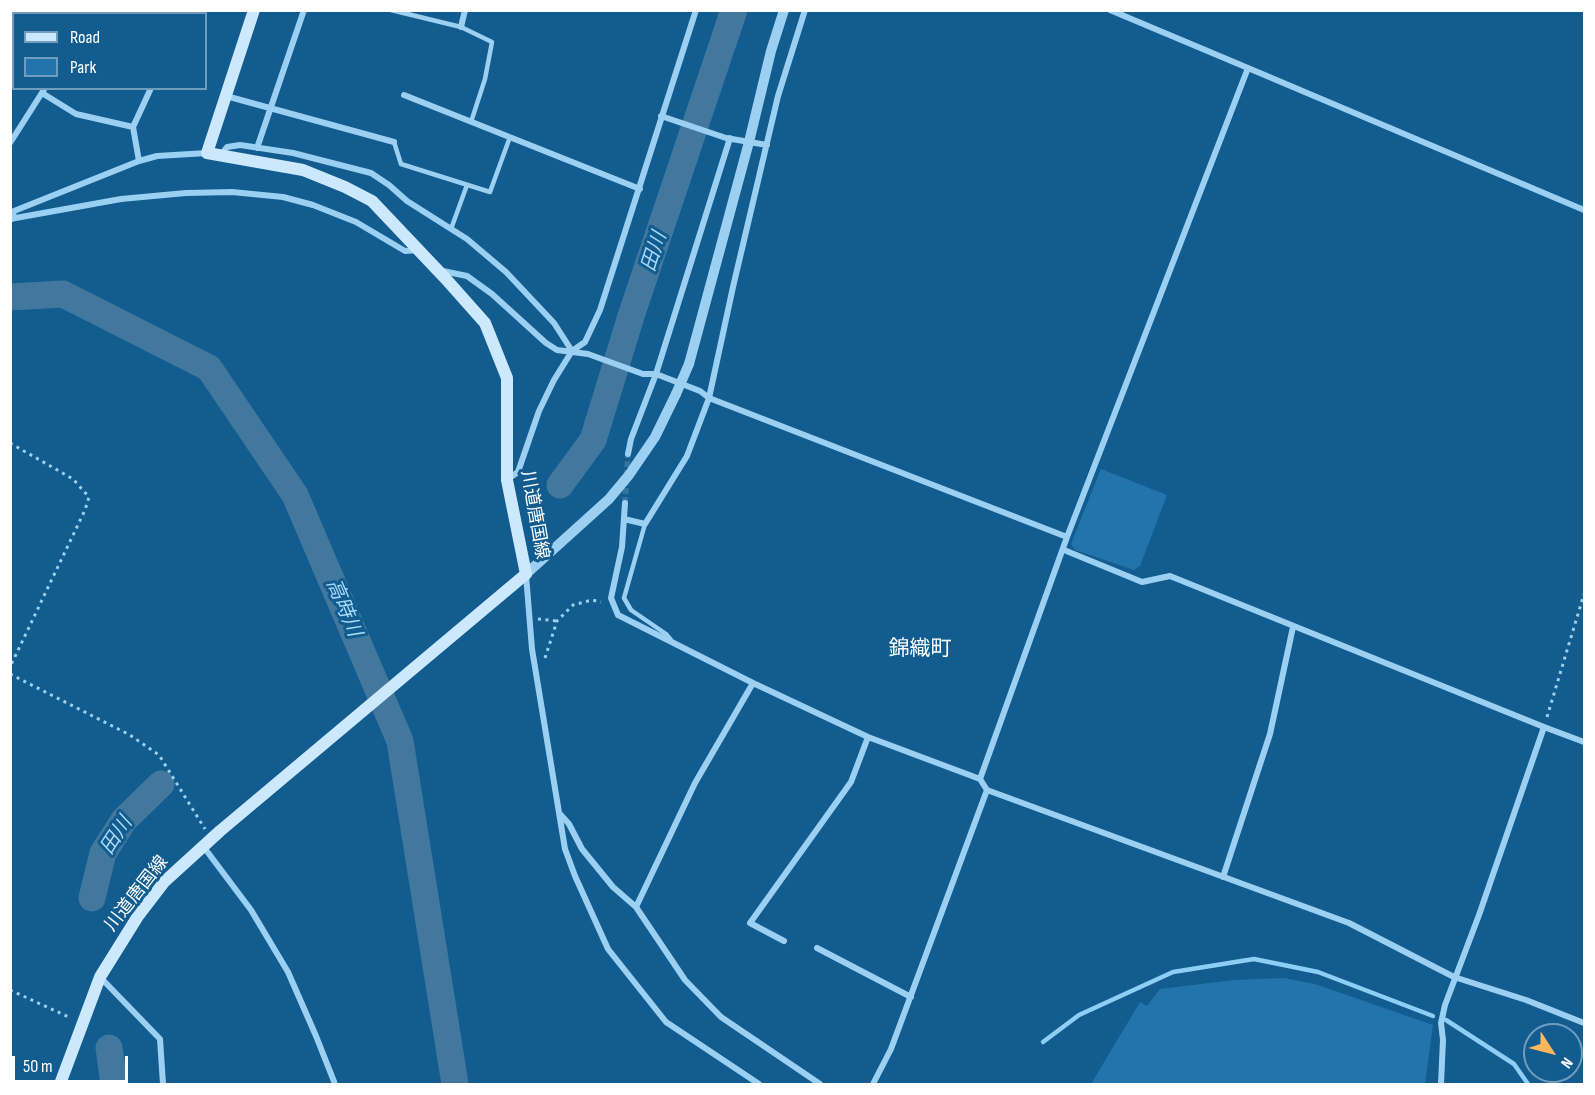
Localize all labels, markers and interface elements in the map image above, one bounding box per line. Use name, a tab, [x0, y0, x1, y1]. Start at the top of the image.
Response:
legend	[12, 12, 207, 90]
text: Road	[70, 27, 100, 48]
text: Park	[70, 57, 96, 78]
water label: 田川	[637, 229, 673, 275]
street label: 川道唐国線	[516, 469, 552, 561]
water label: 高時川	[320, 576, 366, 640]
district label: 錦織町	[889, 637, 951, 663]
water label: 田川	[96, 813, 138, 859]
street label: 川道唐国線	[101, 852, 173, 936]
north arrow	[1523, 1023, 1583, 1083]
scale bar	[15, 1044, 130, 1082]
text: N	[1556, 1054, 1577, 1072]
text: 50 m	[23, 1056, 53, 1077]

